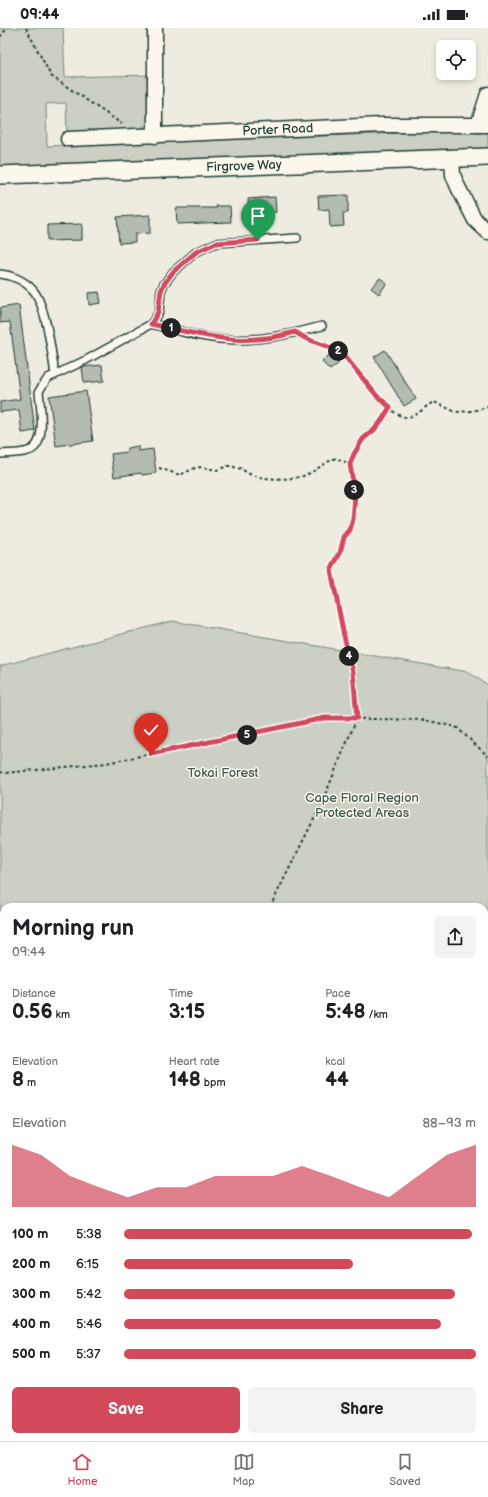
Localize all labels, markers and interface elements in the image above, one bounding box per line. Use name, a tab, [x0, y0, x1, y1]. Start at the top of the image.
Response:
text: 09:44	[20, 5, 59, 24]
map controls	[436, 40, 476, 80]
button: locate	[436, 40, 476, 80]
street label: Porter Road	[242, 120, 314, 139]
street label: Firgrove Way	[206, 157, 282, 175]
pin	[241, 199, 275, 240]
icon: arrive	[247, 205, 269, 227]
pin: 1	[161, 318, 181, 338]
text: 1	[169, 321, 173, 334]
pin: 2	[328, 341, 348, 361]
text: 2	[335, 344, 341, 357]
pin: 3	[344, 480, 364, 500]
text: 3	[351, 483, 357, 496]
pin: 4	[339, 646, 359, 666]
text: 4	[346, 649, 352, 662]
pin	[134, 713, 168, 754]
icon: check	[140, 719, 162, 741]
pin: 5	[237, 725, 257, 745]
text: 5	[244, 728, 250, 741]
park label: Tokai Forest	[187, 765, 259, 781]
park label: Cape Floral Region Protected Areas	[305, 790, 419, 821]
text: Morning run	[12, 915, 134, 942]
button: share	[434, 916, 476, 958]
text: 09:44	[12, 944, 46, 960]
text: Distance	[12, 987, 56, 1000]
text: Time	[169, 987, 193, 1000]
text: Pace	[325, 987, 350, 1000]
text: 0.56	[12, 1000, 53, 1024]
text: 3:15	[169, 1000, 205, 1024]
text: 5:48	[325, 1000, 365, 1024]
text: km	[53, 1008, 70, 1021]
text: /km	[365, 1008, 388, 1021]
text: Elevation	[12, 1055, 58, 1068]
text: Heart rate	[169, 1055, 219, 1068]
text: kcal	[325, 1055, 345, 1068]
text: 8	[12, 1068, 24, 1092]
text: 148	[169, 1068, 201, 1092]
text: 44	[325, 1068, 349, 1092]
text: m	[24, 1076, 36, 1089]
text: bpm	[201, 1076, 226, 1089]
text: Elevation	[12, 1115, 66, 1131]
text: 88–93 m	[423, 1115, 476, 1131]
text: 100 m	[12, 1226, 48, 1242]
text: 5:38	[76, 1226, 102, 1242]
text: 200 m	[12, 1256, 50, 1272]
text: 6:15	[76, 1256, 99, 1272]
text: 300 m	[12, 1286, 50, 1302]
text: 5:42	[76, 1286, 102, 1302]
text: 400 m	[12, 1316, 50, 1332]
text: 5:46	[76, 1316, 102, 1332]
text: 500 m	[12, 1346, 50, 1362]
text: 5:37	[76, 1346, 100, 1362]
button: Save	[12, 1387, 240, 1433]
button: Share	[248, 1387, 476, 1433]
tab: Home	[68, 1451, 97, 1488]
tab: Map	[232, 1451, 255, 1488]
tab: Saved	[390, 1451, 420, 1488]

